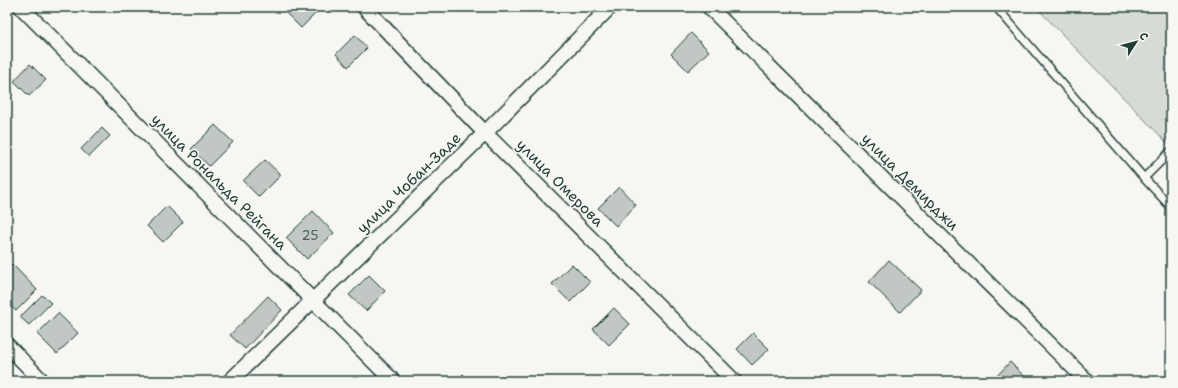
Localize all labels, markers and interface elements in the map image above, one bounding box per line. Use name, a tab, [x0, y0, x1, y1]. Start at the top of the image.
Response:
north arrow	[1116, 22, 1156, 62]
text: С	[1136, 29, 1152, 44]
street label: улица Рональда Рейгана	[147, 110, 292, 255]
street label: улица Чобан-Заде	[353, 128, 465, 238]
street label: улица Демирджи	[857, 129, 963, 235]
street label: улица Омерова	[512, 135, 609, 232]
house number: 25	[302, 227, 318, 244]

